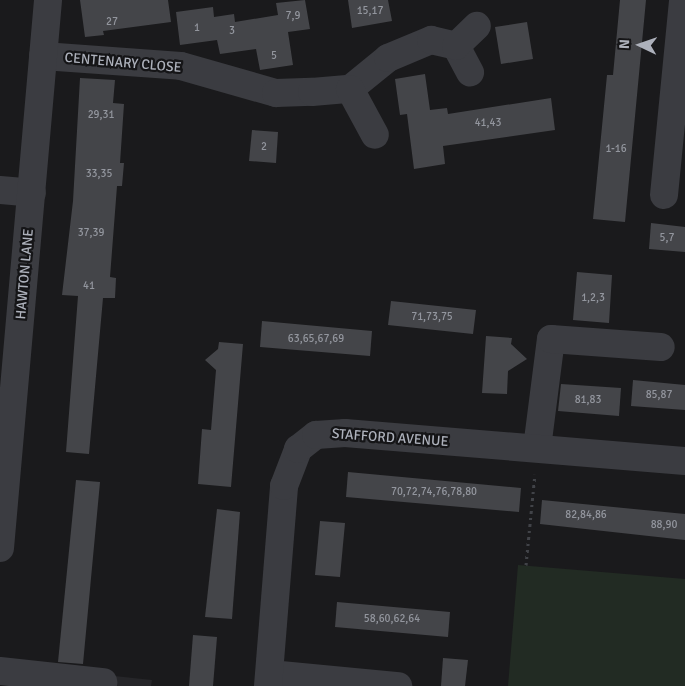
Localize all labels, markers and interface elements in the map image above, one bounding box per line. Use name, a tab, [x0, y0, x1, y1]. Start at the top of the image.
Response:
house number: 15,17	[357, 4, 383, 18]
house number: 7,9	[286, 9, 300, 23]
house number: 27	[106, 15, 118, 29]
north arrow	[615, 20, 665, 70]
house number: 1	[194, 21, 200, 35]
house number: 3	[229, 24, 235, 38]
text: N	[616, 39, 633, 50]
house number: 5	[271, 49, 277, 63]
street label: CENTENARY CLOSE	[64, 50, 182, 76]
house number: 29,31	[88, 108, 114, 122]
house number: 41,43	[475, 116, 501, 130]
house number: 2	[261, 140, 267, 154]
house number: 1-16	[605, 142, 627, 156]
house number: 33,35	[86, 167, 112, 181]
house number: 37,39	[78, 226, 104, 240]
street label: HAWTON LANE	[13, 228, 37, 320]
house number: 5,7	[660, 231, 674, 245]
house number: 41	[83, 279, 95, 293]
house number: 1,2,3	[581, 291, 605, 305]
house number: 71,73,75	[411, 310, 453, 324]
house number: 63,65,67,69	[288, 332, 344, 346]
house number: 85,87	[646, 388, 672, 402]
house number: 81,83	[575, 393, 601, 407]
street label: STAFFORD AVENUE	[331, 426, 449, 450]
house number: 70,72,74,76,78,80	[391, 485, 477, 499]
house number: 82,84,86	[565, 508, 607, 522]
house number: 88,90	[651, 518, 677, 532]
house number: 58,60,62,64	[364, 612, 420, 626]

